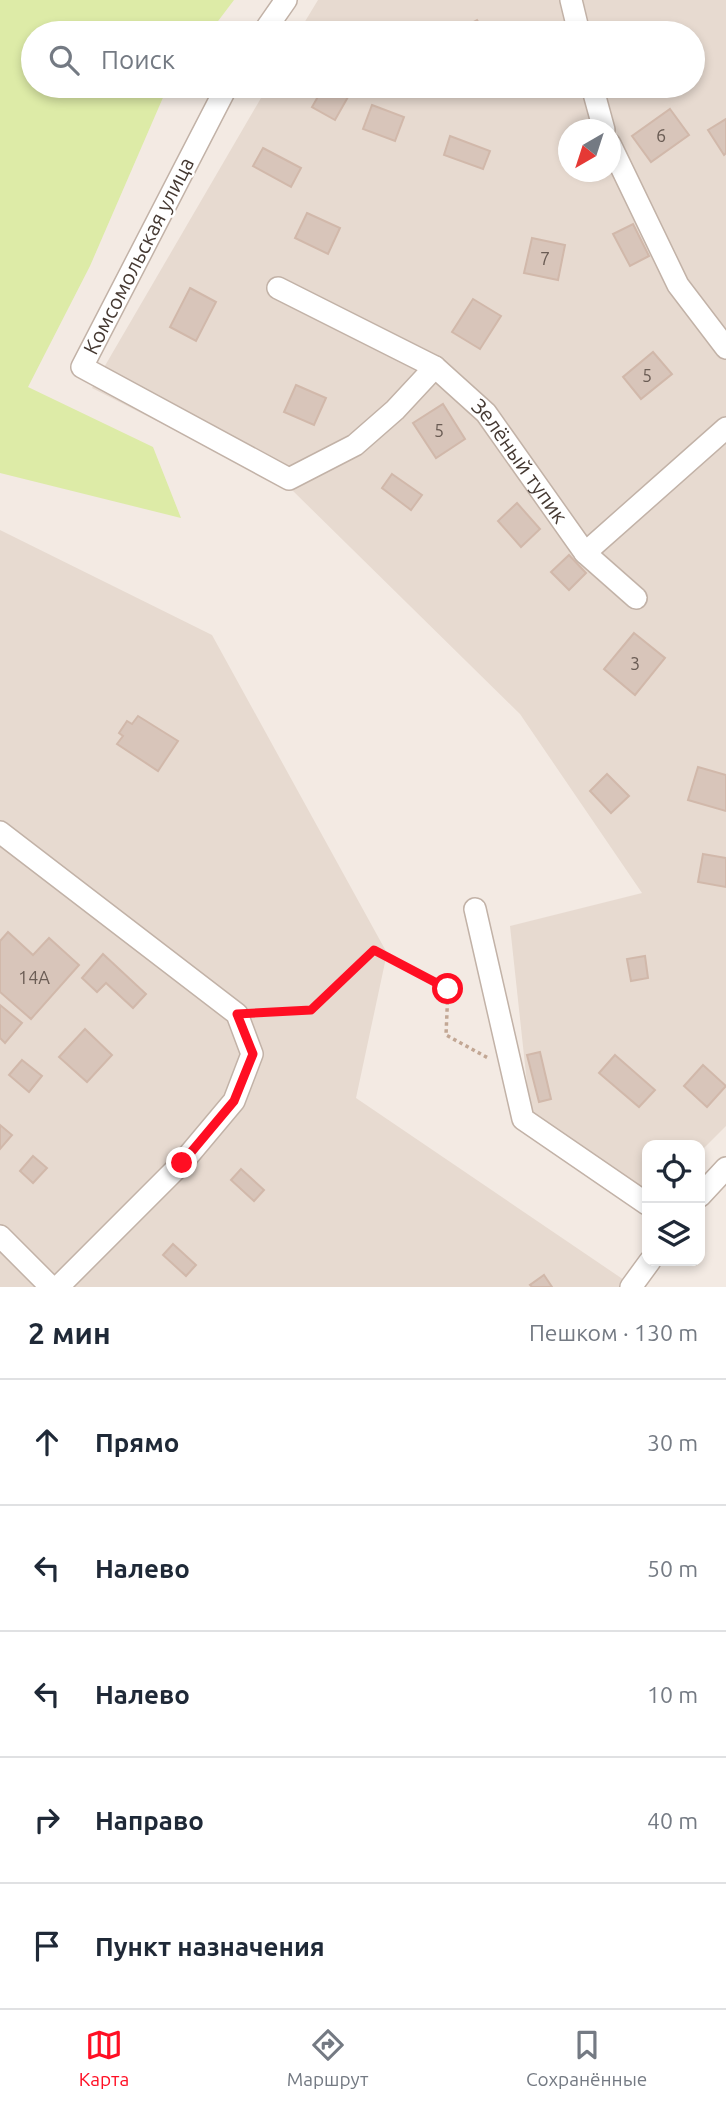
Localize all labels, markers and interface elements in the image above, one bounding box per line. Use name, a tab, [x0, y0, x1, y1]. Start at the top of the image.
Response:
search box	[21, 21, 705, 98]
icon: search	[45, 41, 83, 79]
text: Поиск	[101, 45, 175, 74]
north arrow	[558, 119, 621, 182]
house number: 6	[656, 125, 666, 145]
street label: Комсомольская улица	[78, 153, 198, 358]
house number: 7	[540, 248, 550, 268]
house number: 5	[642, 365, 652, 385]
street label: Зелёный тупик	[467, 393, 573, 528]
house number: 5	[434, 420, 444, 440]
house number: 3	[630, 653, 640, 673]
house number: 14А	[18, 967, 50, 987]
route start	[432, 973, 463, 1004]
map controls	[642, 1140, 705, 1266]
button: locate	[642, 1140, 705, 1203]
route end	[166, 1147, 197, 1178]
button: layers	[642, 1203, 705, 1266]
text: 2 мин	[28, 1316, 111, 1350]
text: Пешком · 130 m	[529, 1320, 698, 1345]
icon: ahead	[28, 1423, 66, 1461]
text: Прямо	[95, 1428, 179, 1457]
text: 30 m	[647, 1430, 698, 1455]
icon: left	[28, 1549, 66, 1587]
text: Налево	[95, 1554, 190, 1583]
text: 50 m	[647, 1556, 698, 1581]
icon: left	[28, 1675, 66, 1713]
text: Налево	[95, 1680, 190, 1709]
text: 10 m	[647, 1682, 698, 1707]
icon: right	[28, 1801, 66, 1839]
text: Направо	[95, 1806, 204, 1835]
text: 40 m	[647, 1808, 698, 1833]
icon: arrive	[28, 1927, 66, 1965]
text: Пункт назначения	[95, 1932, 325, 1961]
tab: Карта	[79, 2026, 129, 2090]
tab: Маршрут	[287, 2026, 369, 2090]
tab: Сохранённые	[526, 2026, 647, 2090]

